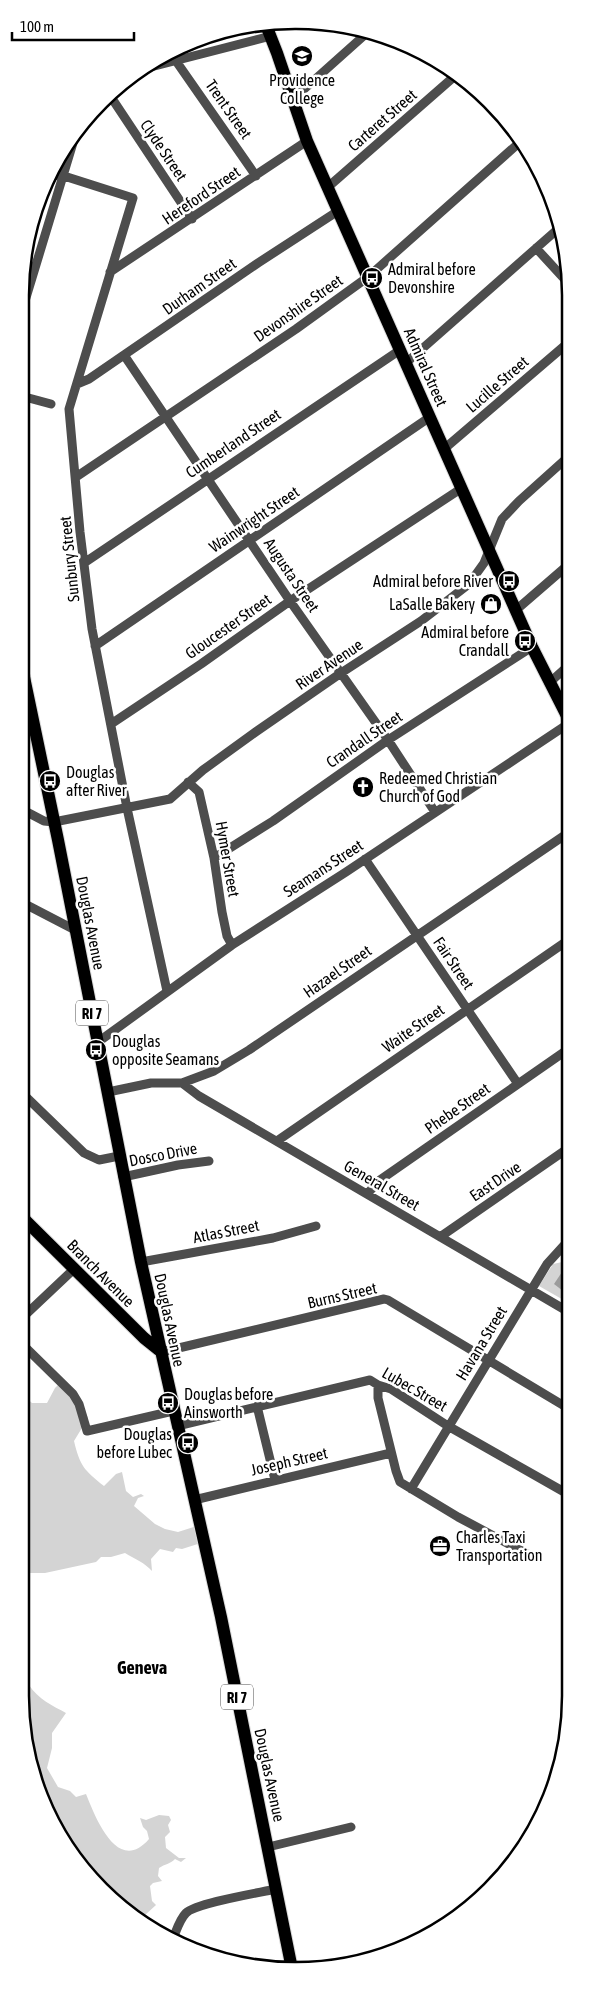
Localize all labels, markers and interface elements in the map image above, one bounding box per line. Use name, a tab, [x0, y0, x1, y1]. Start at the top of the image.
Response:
scale bar	[12, 10, 135, 42]
text: 100 m	[20, 18, 54, 35]
school or university icon: Providence College	[290, 44, 314, 68]
place label: Providence College	[269, 71, 335, 108]
street label: Trent Street	[202, 76, 256, 142]
street label: Carteret Street	[344, 85, 420, 155]
street label: Clyde Street	[136, 116, 191, 185]
street label: Hereford Street	[159, 162, 244, 228]
street label: Durham Street	[159, 254, 239, 318]
place label: Admiral before Devonshire	[388, 260, 476, 296]
bus stop icon: Admiral before Devonshire	[360, 266, 384, 290]
street label: Devonshire Street	[250, 271, 346, 345]
street label: Admiral Street	[401, 325, 451, 409]
street label: Lucille Street	[462, 352, 532, 416]
street label: Cumberland Street	[182, 404, 284, 481]
street label: Wainwright Street	[206, 482, 303, 557]
street label: Sunbury Street	[56, 515, 83, 603]
street label: Augusta Street	[260, 535, 323, 616]
bus stop icon: Admiral before River	[497, 569, 521, 593]
place label: Admiral before River	[373, 572, 493, 590]
street label: Gloucester Street	[182, 590, 275, 662]
shop icon: LaSalle Bakery	[479, 592, 503, 616]
place label: LaSalle Bakery	[389, 595, 475, 614]
place label: Admiral before Crandall	[421, 623, 510, 659]
bus stop icon: Admiral before Crandall	[513, 629, 537, 653]
street label: River Avenue	[292, 635, 366, 693]
street label: Crandall Street	[323, 707, 406, 771]
place label: Douglas after River	[66, 763, 127, 799]
bus stop icon: Douglas after River	[38, 769, 62, 793]
place label: Redeemed Christian Church of God	[379, 769, 497, 805]
church icon: Redeemed Christian Church of God	[351, 775, 375, 799]
street label: Hymer Street	[211, 820, 244, 899]
street label: Seamans Street	[280, 835, 366, 900]
street label: Douglas Avenue	[72, 875, 109, 971]
street label: Fair Street	[430, 933, 478, 993]
street label: Hazael Street	[300, 941, 375, 1001]
road number: RI 7	[76, 1000, 108, 1026]
street label: Waite Street	[379, 1000, 448, 1056]
place label: Douglas opposite Seamans	[112, 1032, 220, 1069]
bus stop icon: Douglas opposite Seamans	[84, 1038, 108, 1062]
street label: Phebe Street	[421, 1079, 493, 1137]
street label: Dosco Drive	[128, 1139, 198, 1169]
street label: General Street	[341, 1156, 423, 1214]
street label: East Drive	[466, 1157, 524, 1205]
street label: Atlas Street	[191, 1216, 261, 1246]
street label: Branch Avenue	[64, 1236, 138, 1310]
street label: Douglas Avenue	[150, 1272, 189, 1368]
street label: Burns Street	[306, 1278, 379, 1312]
street label: Havana Street	[452, 1302, 510, 1383]
street label: Lubec Street	[379, 1363, 451, 1415]
place label: Douglas before Ainsworth	[184, 1385, 273, 1421]
bus stop icon: Douglas before Ainsworth	[156, 1391, 180, 1415]
place label: Douglas before Lubec	[96, 1425, 172, 1461]
bus stop icon: Douglas before Lubec	[176, 1431, 200, 1455]
street label: Joseph Street	[249, 1443, 330, 1480]
place label: Charles Taxi Transportation	[456, 1528, 543, 1565]
office icon: Charles Taxi Transportation	[428, 1534, 452, 1558]
district label: Geneva	[117, 1657, 167, 1678]
road number: RI 7	[221, 1684, 253, 1710]
street label: Douglas Avenue	[250, 1727, 289, 1823]

